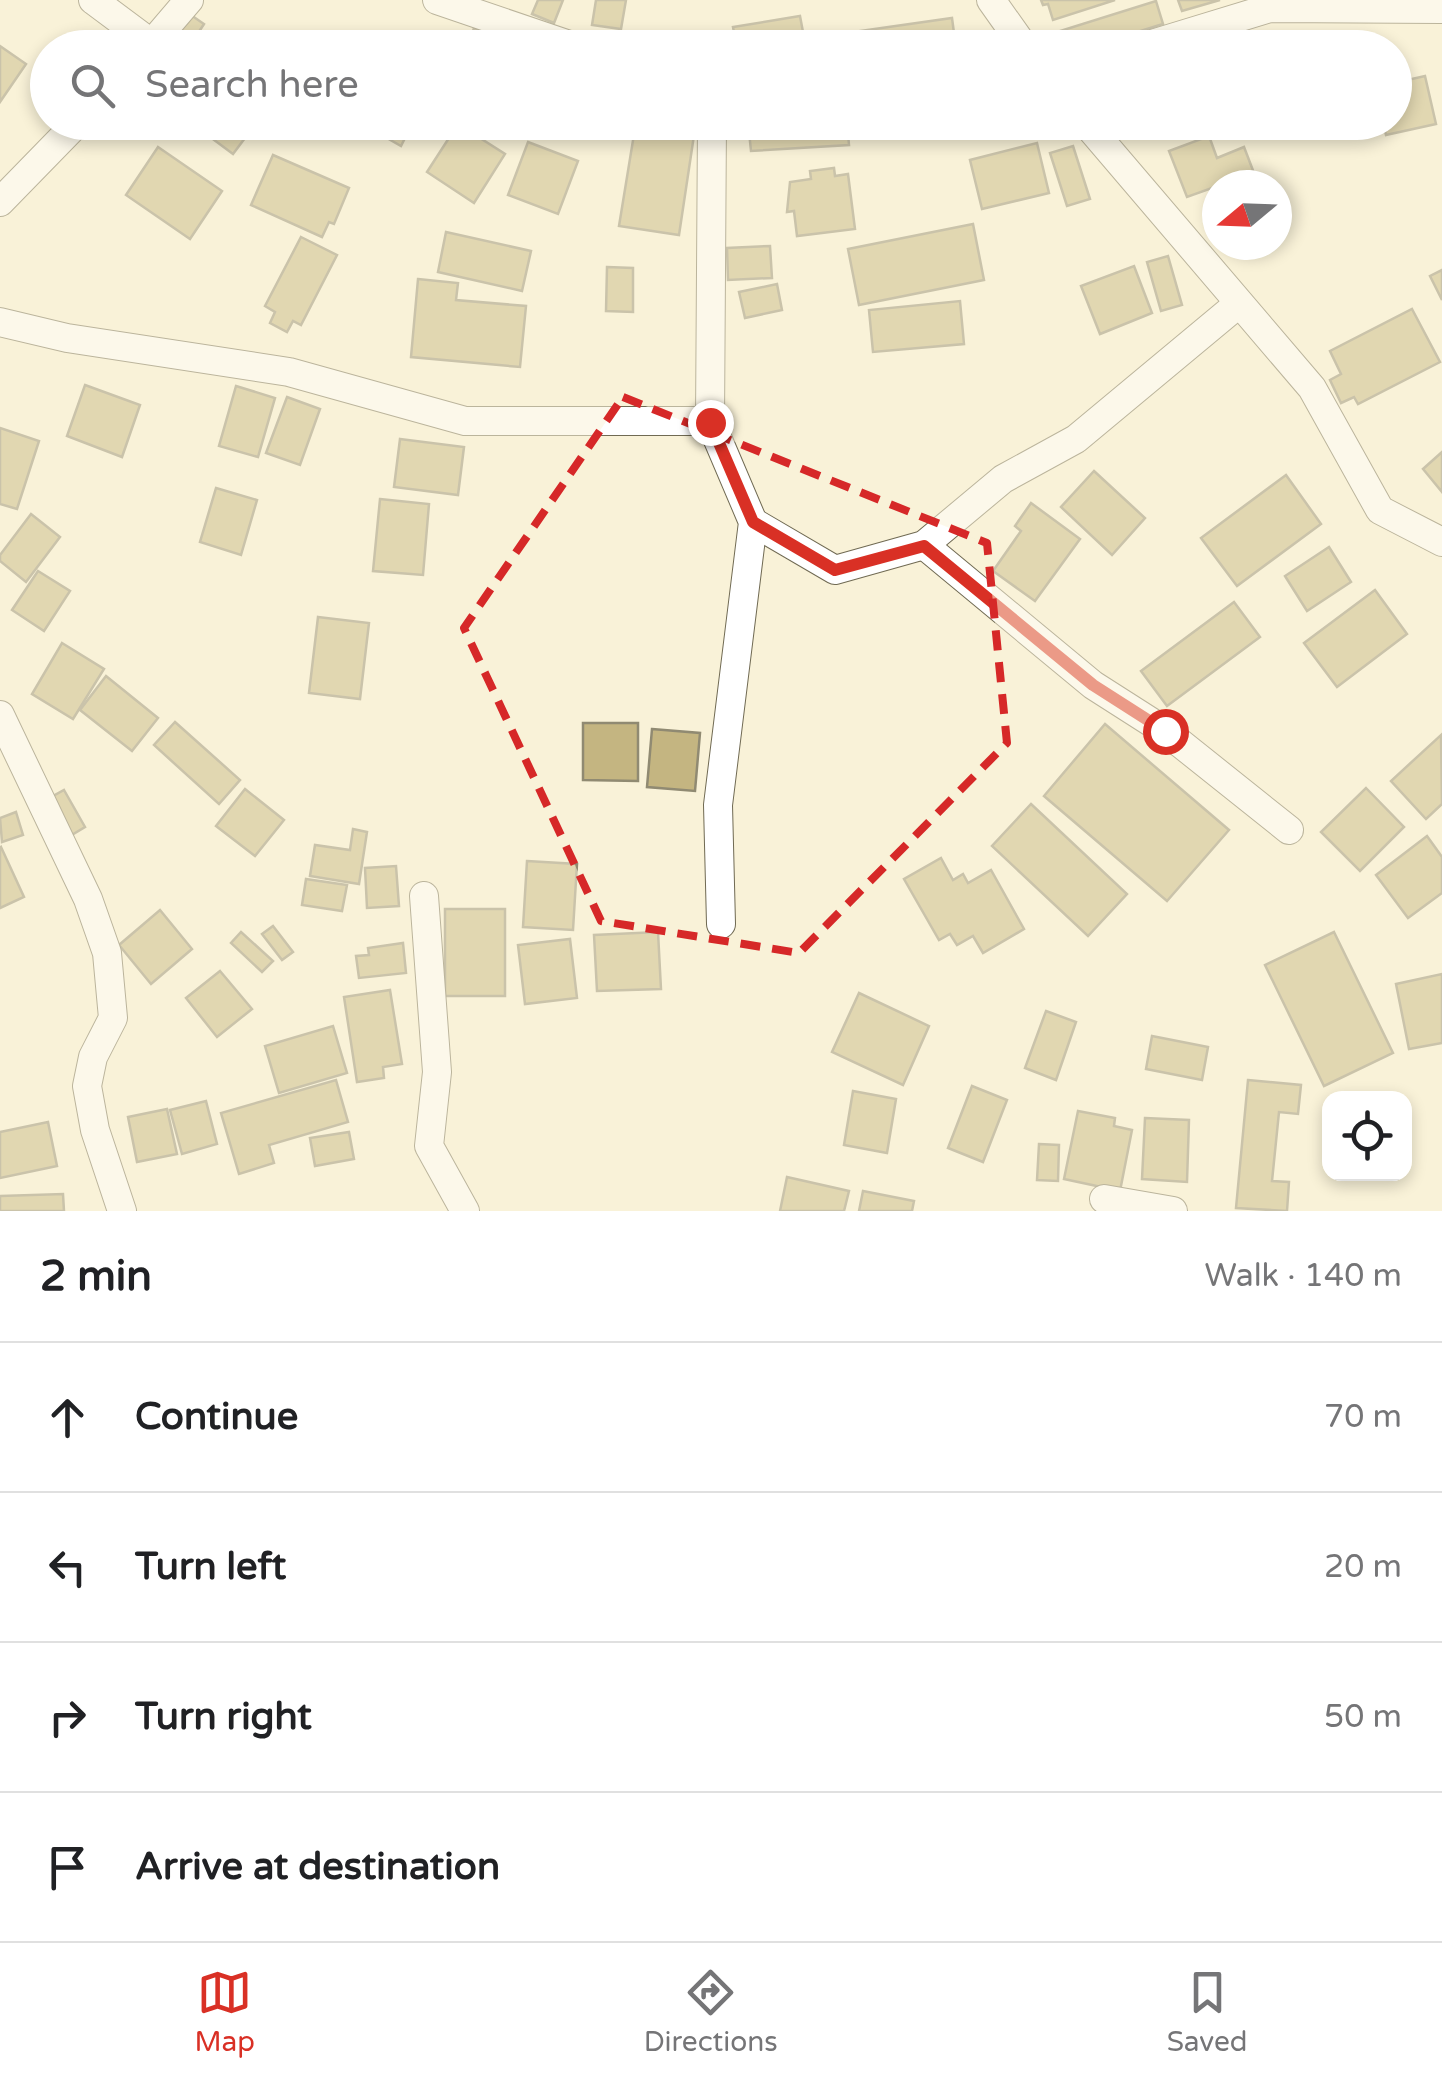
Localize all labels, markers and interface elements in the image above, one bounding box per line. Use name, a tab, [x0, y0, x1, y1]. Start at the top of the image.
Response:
search box	[30, 30, 1412, 140]
icon: search	[65, 58, 120, 113]
text: Search here	[145, 62, 359, 108]
north arrow	[1202, 170, 1292, 260]
route end	[688, 400, 734, 446]
route start	[1143, 709, 1189, 755]
map controls	[1322, 1091, 1412, 1181]
button: locate	[1322, 1091, 1412, 1181]
text: 2 min	[40, 1251, 152, 1302]
text: Walk · 140 m	[1205, 1257, 1402, 1295]
icon: ahead	[40, 1390, 95, 1445]
text: Continue	[135, 1394, 298, 1440]
text: 70 m	[1324, 1398, 1402, 1436]
icon: left	[40, 1540, 95, 1595]
text: Turn left	[135, 1544, 286, 1590]
text: 20 m	[1324, 1548, 1402, 1586]
icon: right	[40, 1690, 95, 1745]
text: Turn right	[135, 1694, 312, 1740]
text: 50 m	[1324, 1698, 1402, 1736]
icon: arrive	[40, 1840, 95, 1895]
text: Arrive at destination	[135, 1844, 500, 1890]
tab: Map	[194, 1965, 255, 2059]
tab: Directions	[644, 1965, 778, 2059]
tab: Saved	[1167, 1965, 1248, 2059]

